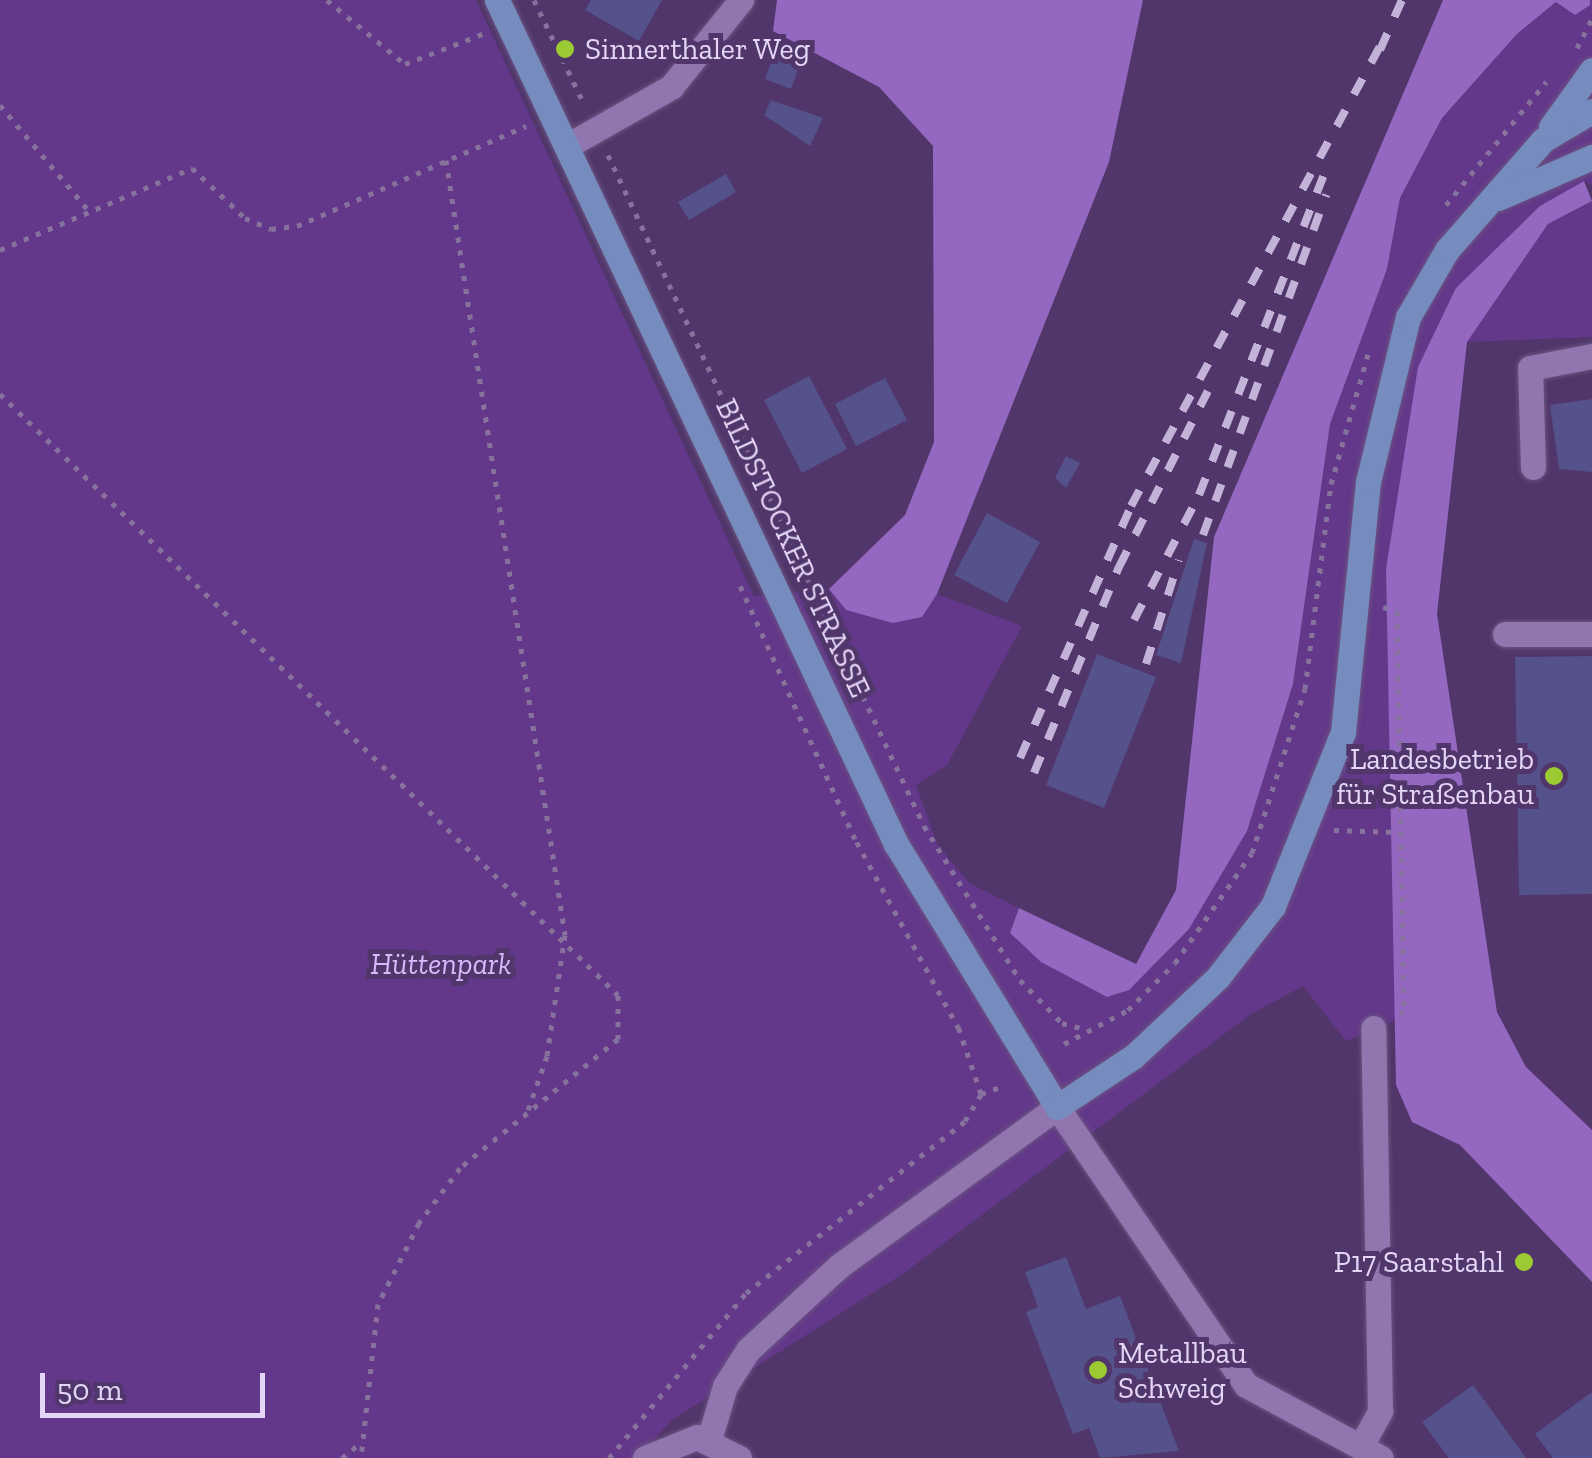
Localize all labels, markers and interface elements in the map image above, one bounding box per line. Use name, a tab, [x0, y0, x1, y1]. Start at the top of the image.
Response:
place label: Sinnerthaler Weg	[585, 31, 812, 67]
marker: Sinnerthaler Weg	[554, 38, 576, 60]
street label: BILDSTOCKER STRASSE	[708, 393, 878, 703]
place label: Landesbetrieb für Straßenbau	[1336, 741, 1534, 812]
marker: Landesbetrieb für Straßenbau	[1543, 765, 1565, 787]
park label: Hüttenpark	[371, 946, 511, 982]
place label: P17 Saarstahl	[1334, 1244, 1504, 1280]
marker: P17 Saarstahl	[1513, 1251, 1535, 1273]
place label: Metallbau Schweig	[1118, 1335, 1247, 1406]
scale bar	[45, 1353, 270, 1415]
marker: Metallbau Schweig	[1087, 1359, 1109, 1381]
text: 50 m	[57, 1372, 122, 1408]

